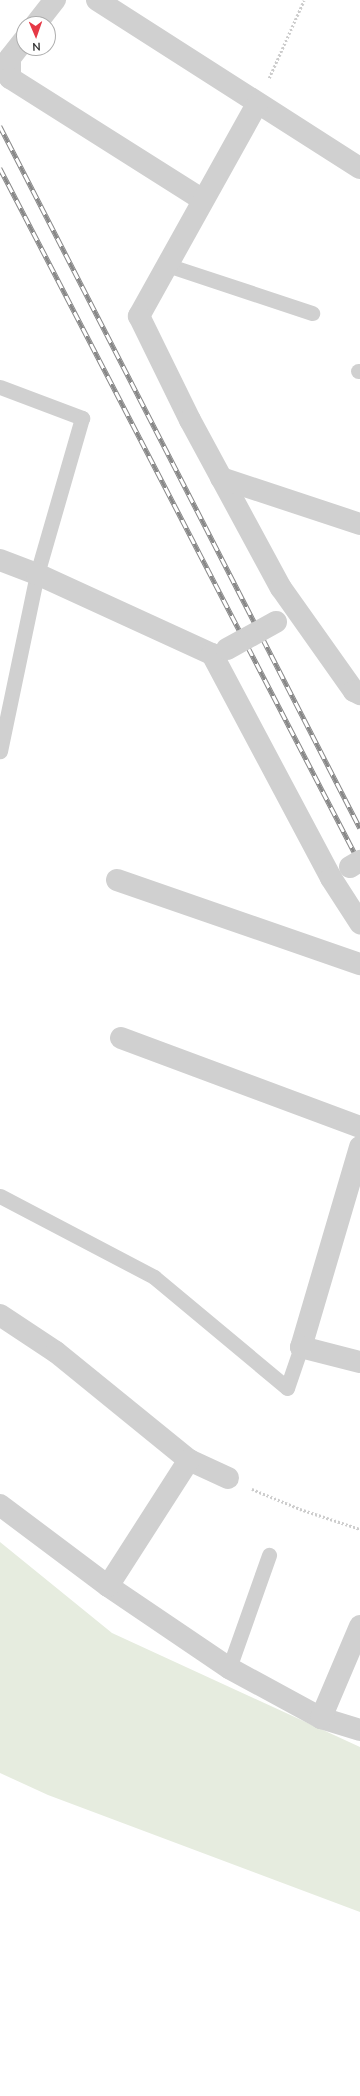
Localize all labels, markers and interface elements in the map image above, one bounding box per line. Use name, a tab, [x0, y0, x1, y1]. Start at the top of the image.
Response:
north arrow	[16, 16, 56, 56]
text: N	[32, 40, 41, 54]

